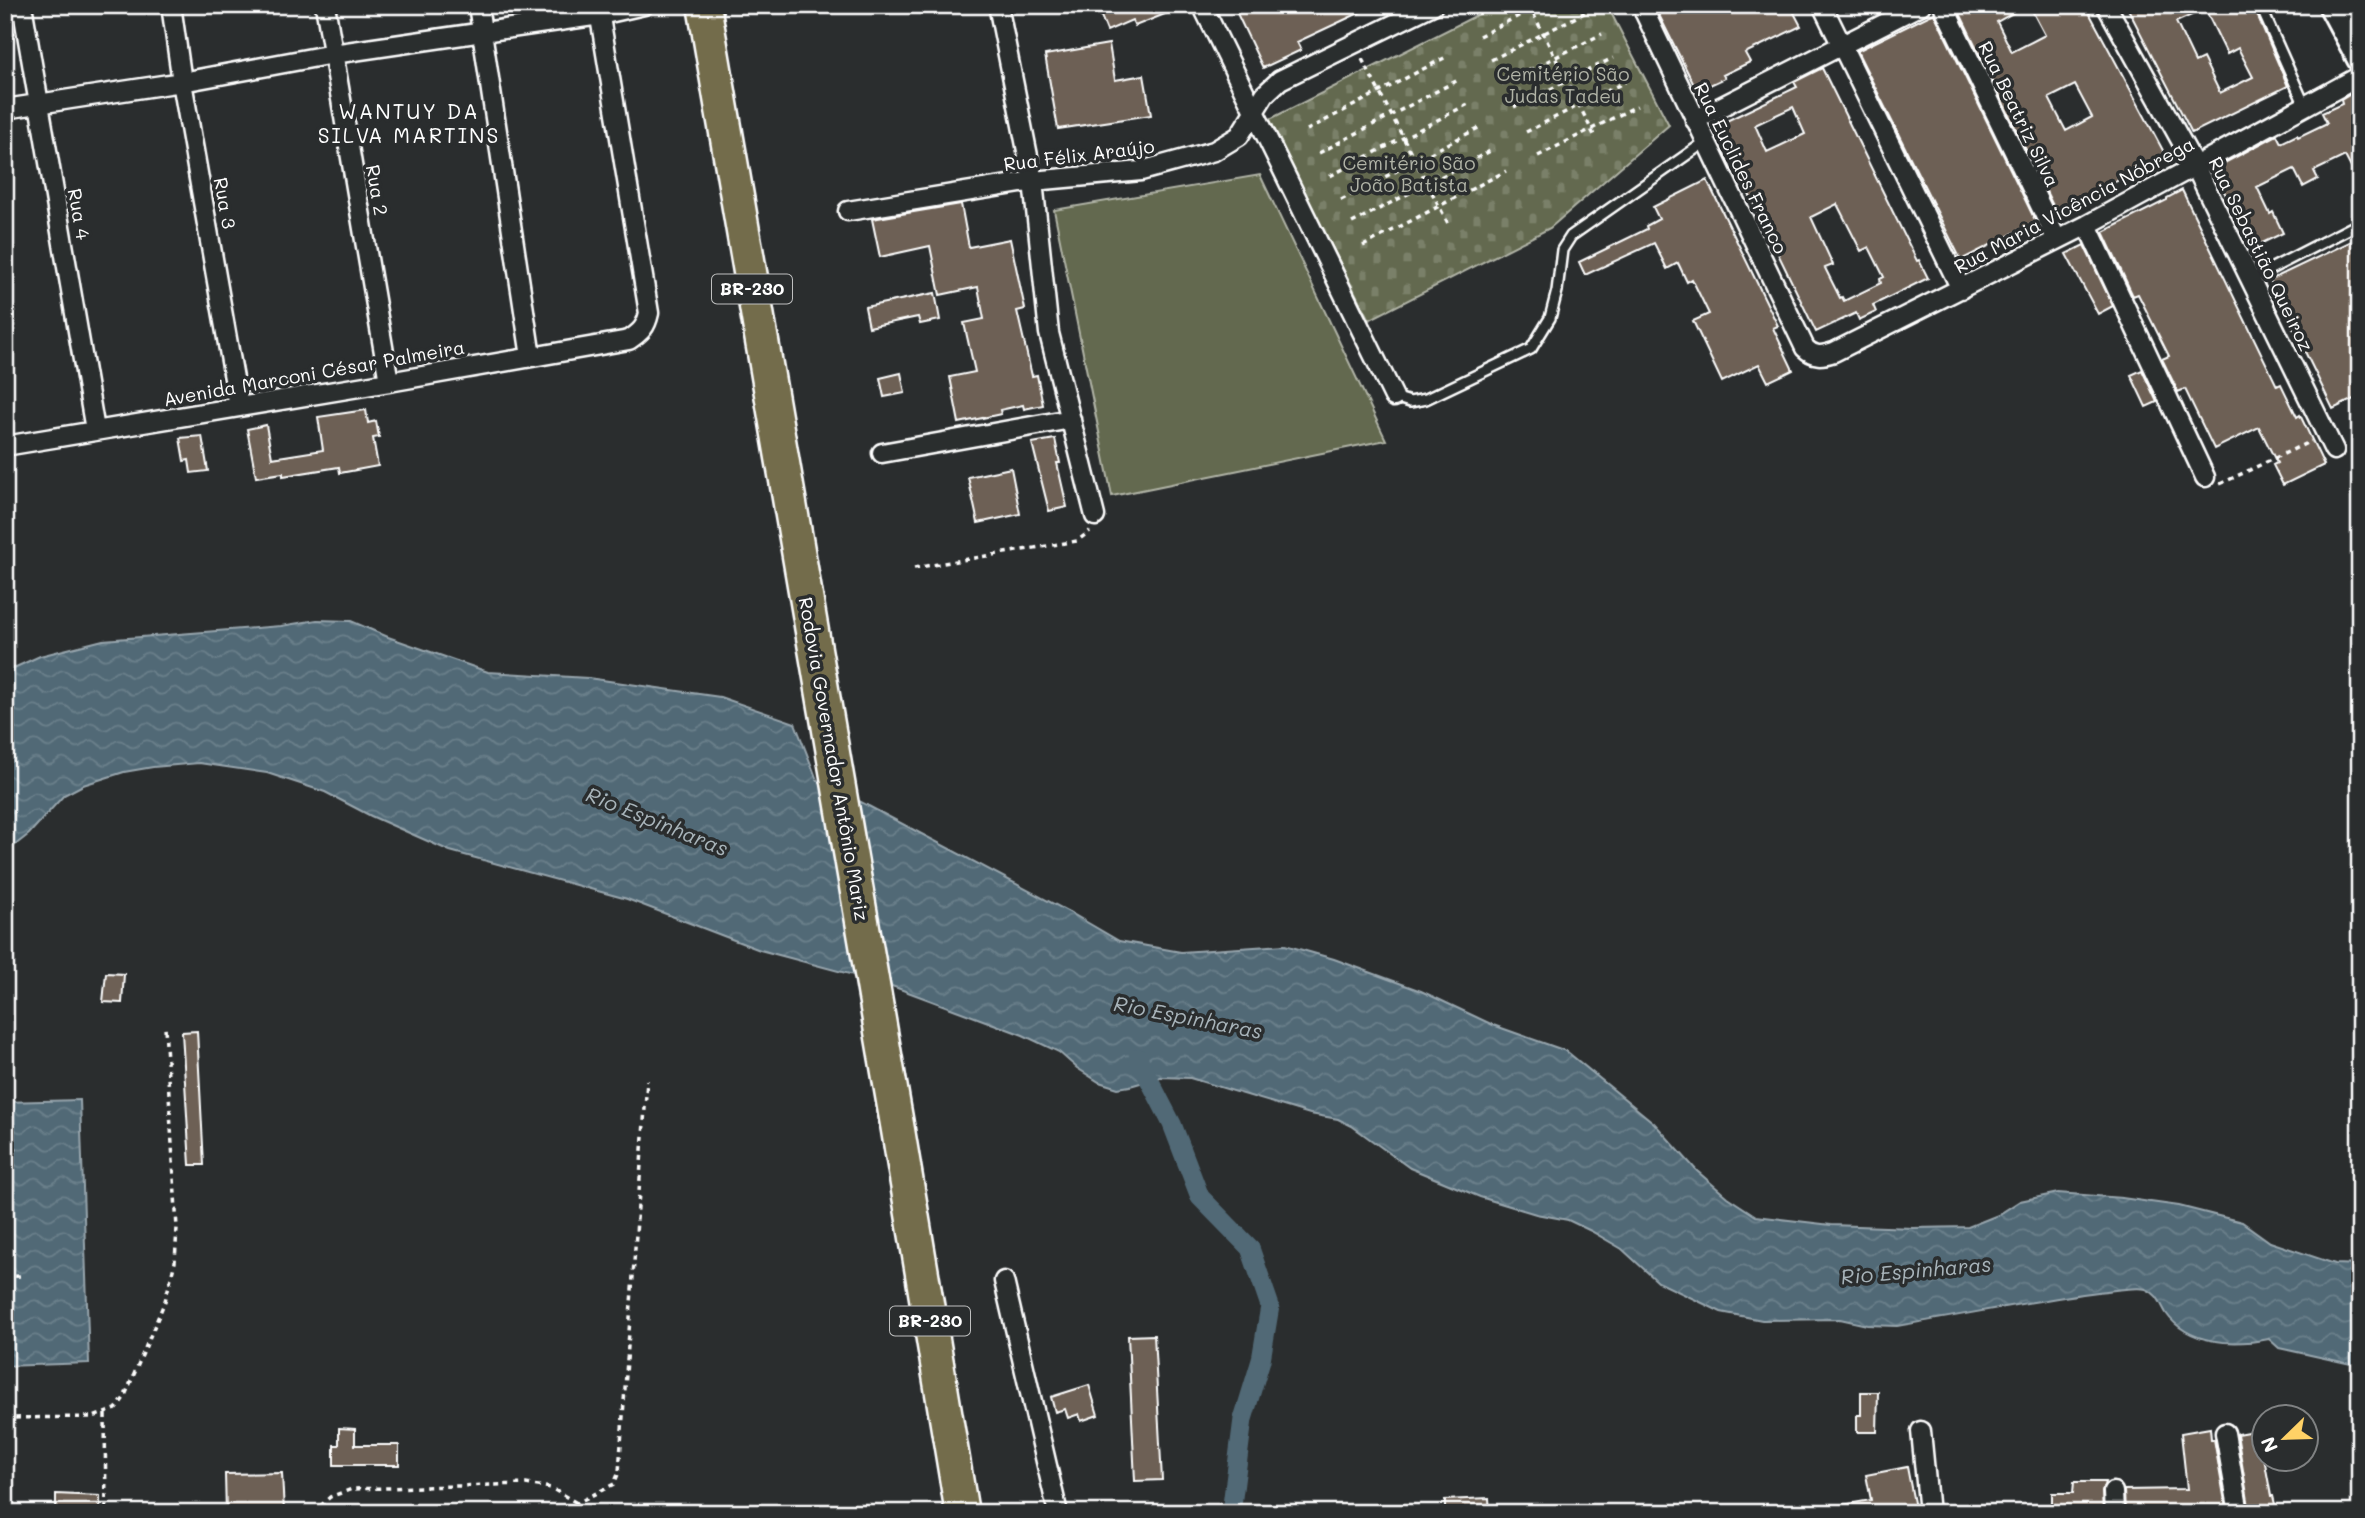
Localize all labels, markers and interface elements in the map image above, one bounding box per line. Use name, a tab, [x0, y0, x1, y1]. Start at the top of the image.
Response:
street label: Rua Beatriz Silva	[1973, 37, 2066, 191]
park label: Cemitério São Judas Tadeu	[1497, 61, 1629, 108]
street label: Rua Euclides Franco	[1689, 78, 1794, 258]
district label: WANTUY DA SILVA MARTINS	[318, 97, 500, 148]
street label: Rua Maria Vicência Nóbrega	[1949, 130, 2198, 279]
street label: Rua Félix Araújo	[1002, 133, 1156, 176]
park label: Cemitério São João Batista	[1343, 150, 1475, 197]
street label: Rua Sebastião Queiroz	[2203, 152, 2320, 355]
street label: Rua 2	[361, 163, 394, 217]
street label: Rua 3	[209, 175, 242, 231]
street label: Rua 4	[63, 186, 96, 242]
road number: BR-230	[712, 274, 792, 304]
street label: Avenida Marconi César Palmeira	[161, 334, 466, 411]
street label: Rodovia Governador Antônio Mariz	[794, 595, 875, 923]
water label: Rio Espinharas	[582, 780, 733, 861]
water label: Rio Espinharas	[1112, 989, 1265, 1044]
water label: Rio Espinharas	[1839, 1249, 1992, 1290]
road number: BR-230	[890, 1306, 970, 1336]
north arrow	[2250, 1402, 2320, 1472]
text: N	[2255, 1433, 2283, 1456]

